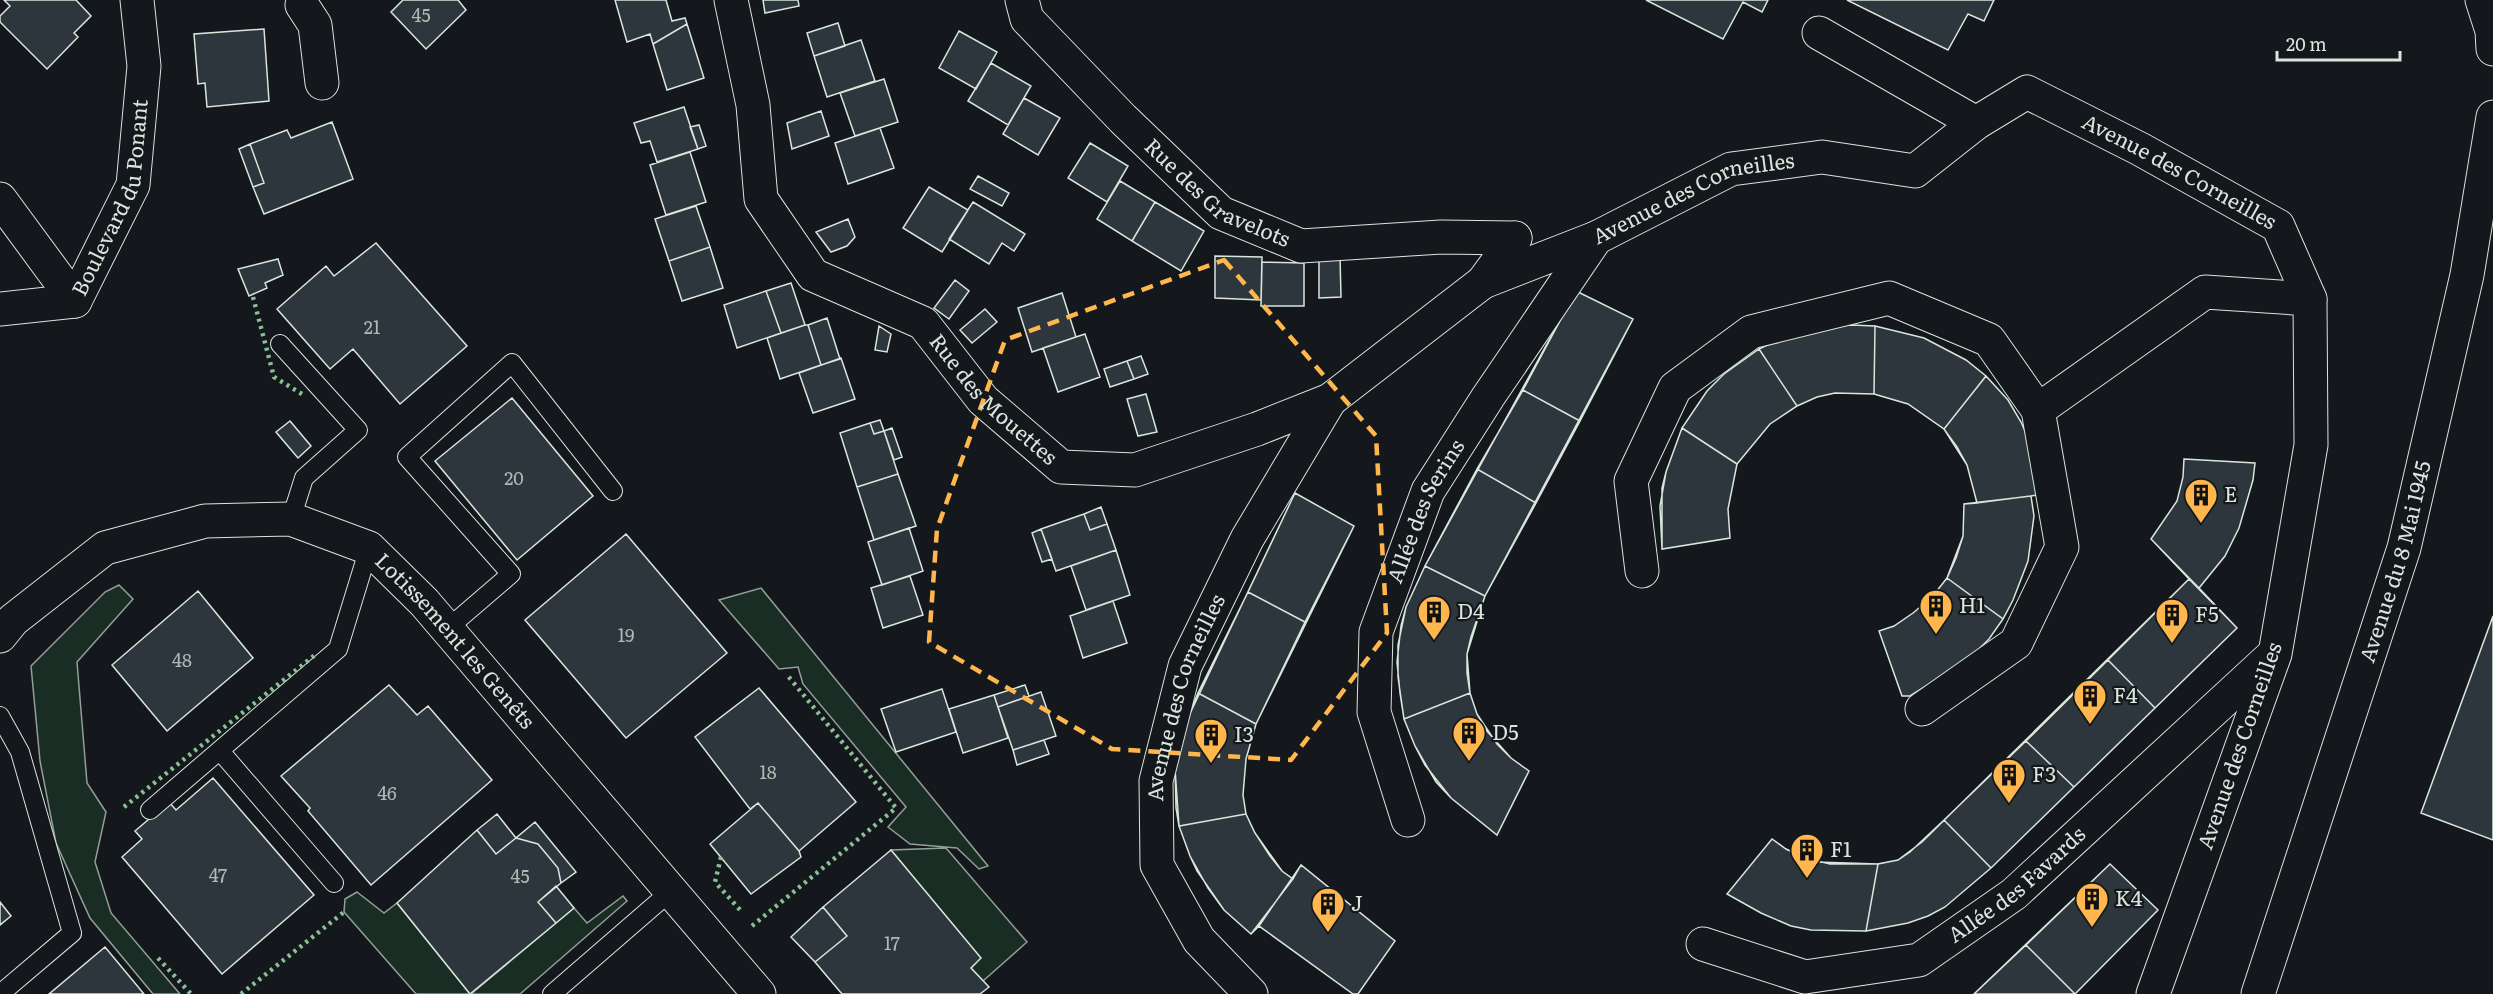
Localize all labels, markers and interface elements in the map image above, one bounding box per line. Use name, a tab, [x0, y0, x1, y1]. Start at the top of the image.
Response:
house number: 45	[411, 1, 431, 28]
scale bar	[2277, 24, 2400, 62]
text: 20 m	[2286, 30, 2327, 57]
street label: Boulevard du Ponant	[62, 97, 154, 300]
street label: Avenue des Corneilles	[2078, 104, 2283, 235]
street label: Rue des Gravelots	[1139, 130, 1296, 253]
street label: Avenue des Corneilles	[1586, 143, 1796, 250]
house number: 21	[364, 313, 380, 340]
street label: Rue des Mouettes	[924, 326, 1066, 471]
street label: Allée des Serins	[1377, 432, 1470, 587]
street label: Avenue du 8 Mai 1945	[2350, 457, 2437, 666]
house number: 20	[504, 464, 524, 491]
building icon: E	[2183, 477, 2219, 524]
place label: E	[2224, 477, 2237, 508]
street label: Lotissement les Genêts	[369, 544, 544, 734]
street label: Avenue des Corneilles	[1138, 588, 1231, 802]
building icon: H1	[1918, 588, 1954, 635]
place label: H1	[1959, 588, 1986, 619]
building icon: D4	[1416, 594, 1452, 641]
place label: D4	[1457, 594, 1485, 625]
building icon: F5	[2154, 597, 2190, 644]
place label: F5	[2195, 597, 2219, 628]
house number: 19	[618, 621, 634, 648]
street label: Avenue des Corneilles	[2188, 637, 2288, 853]
house number: 48	[172, 646, 192, 673]
building icon: F4	[2072, 678, 2108, 725]
place label: F4	[2113, 678, 2138, 709]
building icon: D5	[1451, 715, 1487, 762]
place label: D5	[1492, 715, 1519, 746]
building icon: I3	[1193, 717, 1229, 764]
place label: I3	[1234, 717, 1254, 748]
building icon: F3	[1991, 757, 2027, 804]
place label: F3	[2032, 757, 2056, 788]
house number: 18	[759, 758, 777, 785]
house number: 46	[377, 779, 397, 806]
street label: Allée des Favards	[1940, 818, 2091, 949]
building icon: F1	[1789, 832, 1825, 879]
place label: F1	[1830, 832, 1852, 863]
house number: 47	[209, 861, 227, 888]
house number: 45	[510, 862, 530, 889]
building icon: K4	[2074, 881, 2110, 928]
place label: K4	[2115, 881, 2143, 912]
building icon: J	[1310, 886, 1346, 933]
place label: J	[1351, 886, 1363, 917]
house number: 17	[884, 929, 900, 956]

